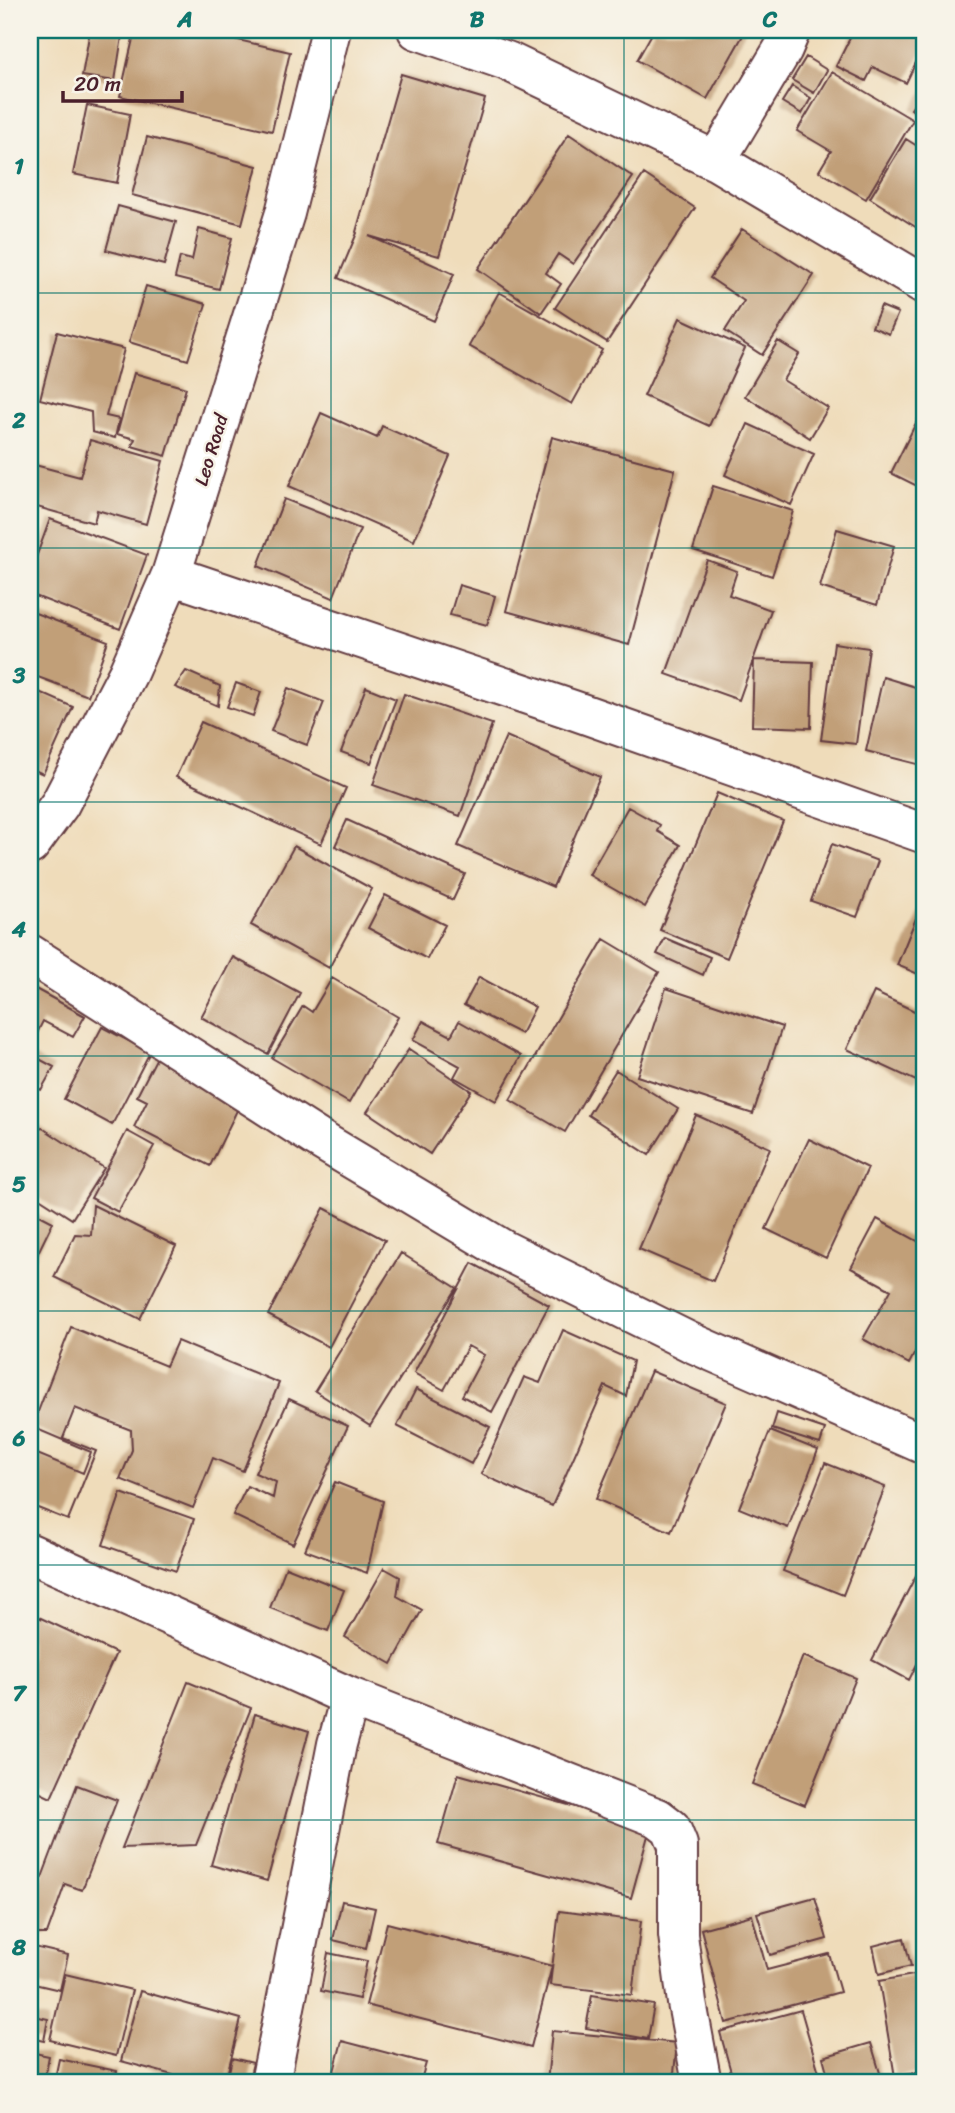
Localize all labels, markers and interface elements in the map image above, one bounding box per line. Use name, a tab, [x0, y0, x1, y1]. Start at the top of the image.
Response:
text: A	[176, 0, 193, 40]
text: B	[470, 0, 485, 40]
text: C	[762, 0, 778, 40]
scale bar	[63, 60, 182, 104]
text: 20 m	[74, 65, 121, 103]
text: 1	[14, 146, 24, 187]
text: 2	[11, 400, 26, 441]
street label: Leo Road	[184, 408, 238, 490]
text: 3	[12, 655, 26, 696]
text: 4	[11, 909, 27, 950]
text: 5	[12, 1164, 26, 1205]
text: 6	[11, 1418, 26, 1459]
text: 7	[12, 1673, 27, 1714]
text: 8	[11, 1927, 26, 1968]

